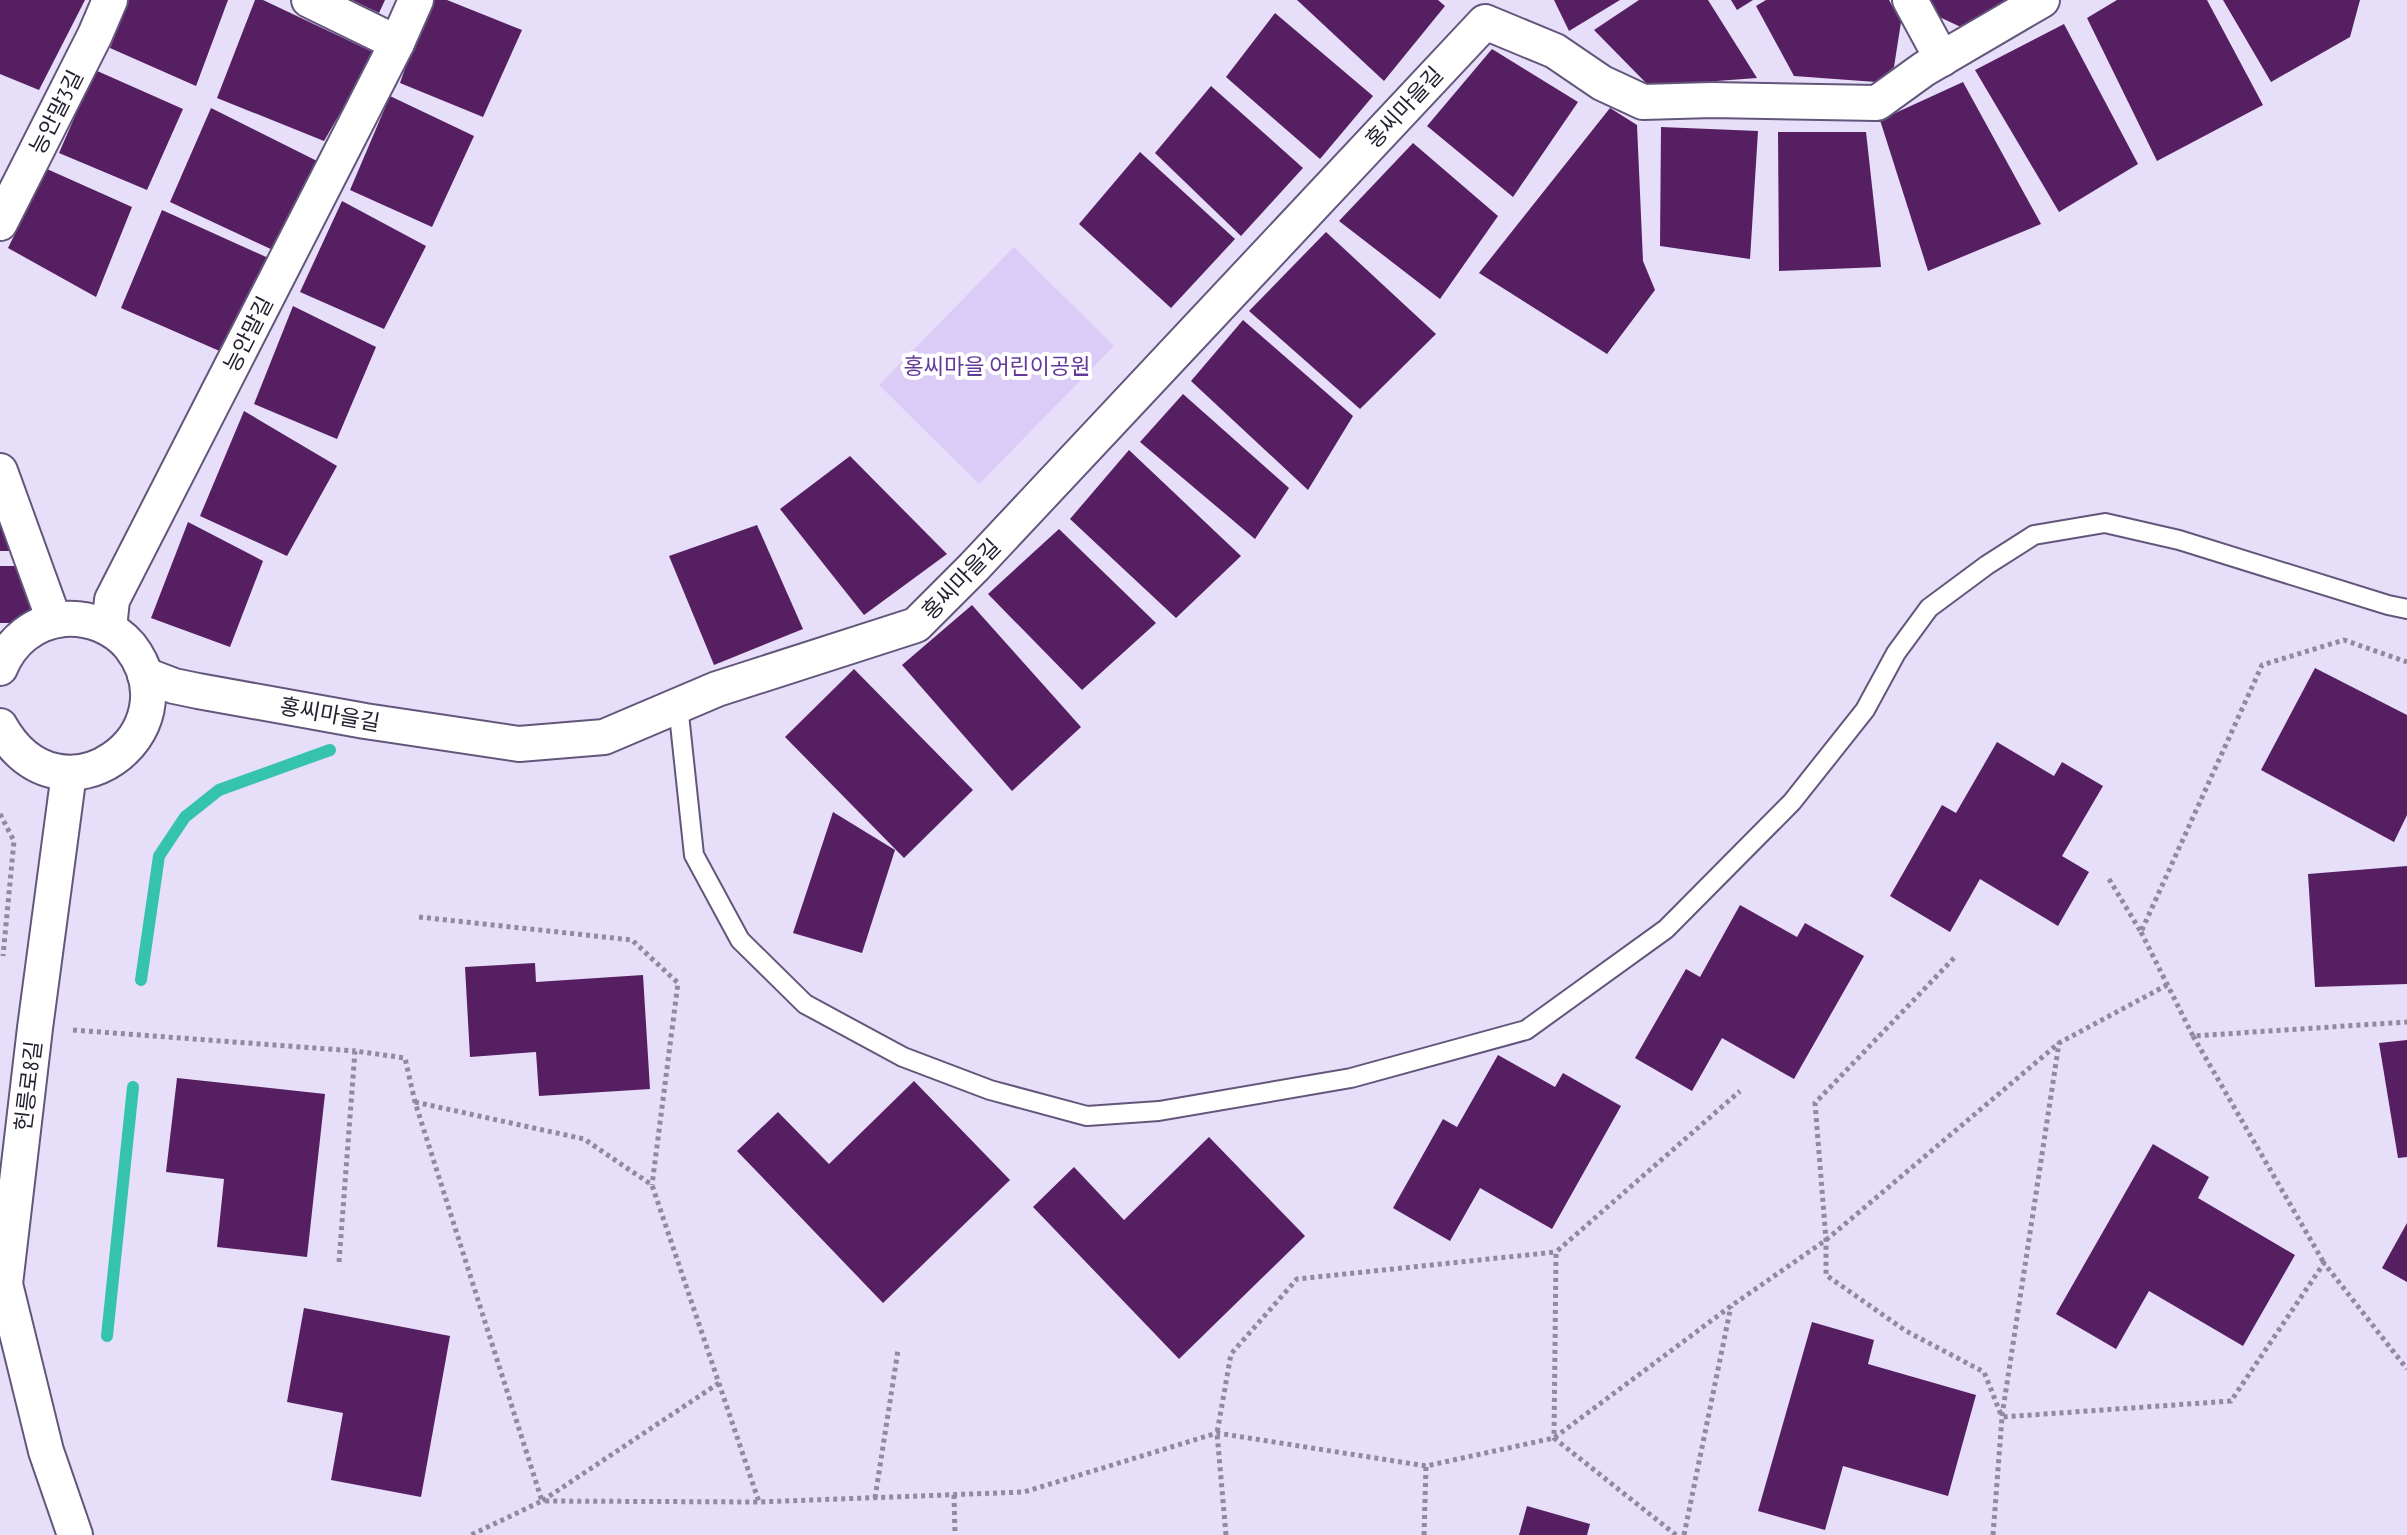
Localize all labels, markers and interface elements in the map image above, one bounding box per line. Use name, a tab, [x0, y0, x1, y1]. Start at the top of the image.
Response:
street label: 홍씨마을길	[1359, 60, 1449, 154]
street label: 능안말3길	[23, 65, 89, 159]
street label: 능안말길	[217, 292, 279, 376]
park label: 홍씨마을 어린이공원	[904, 352, 1090, 380]
street label: 홍씨마을길	[916, 533, 1006, 625]
street label: 홍씨마을길	[278, 691, 382, 737]
street label: 헌릉로8길	[9, 1039, 47, 1133]

